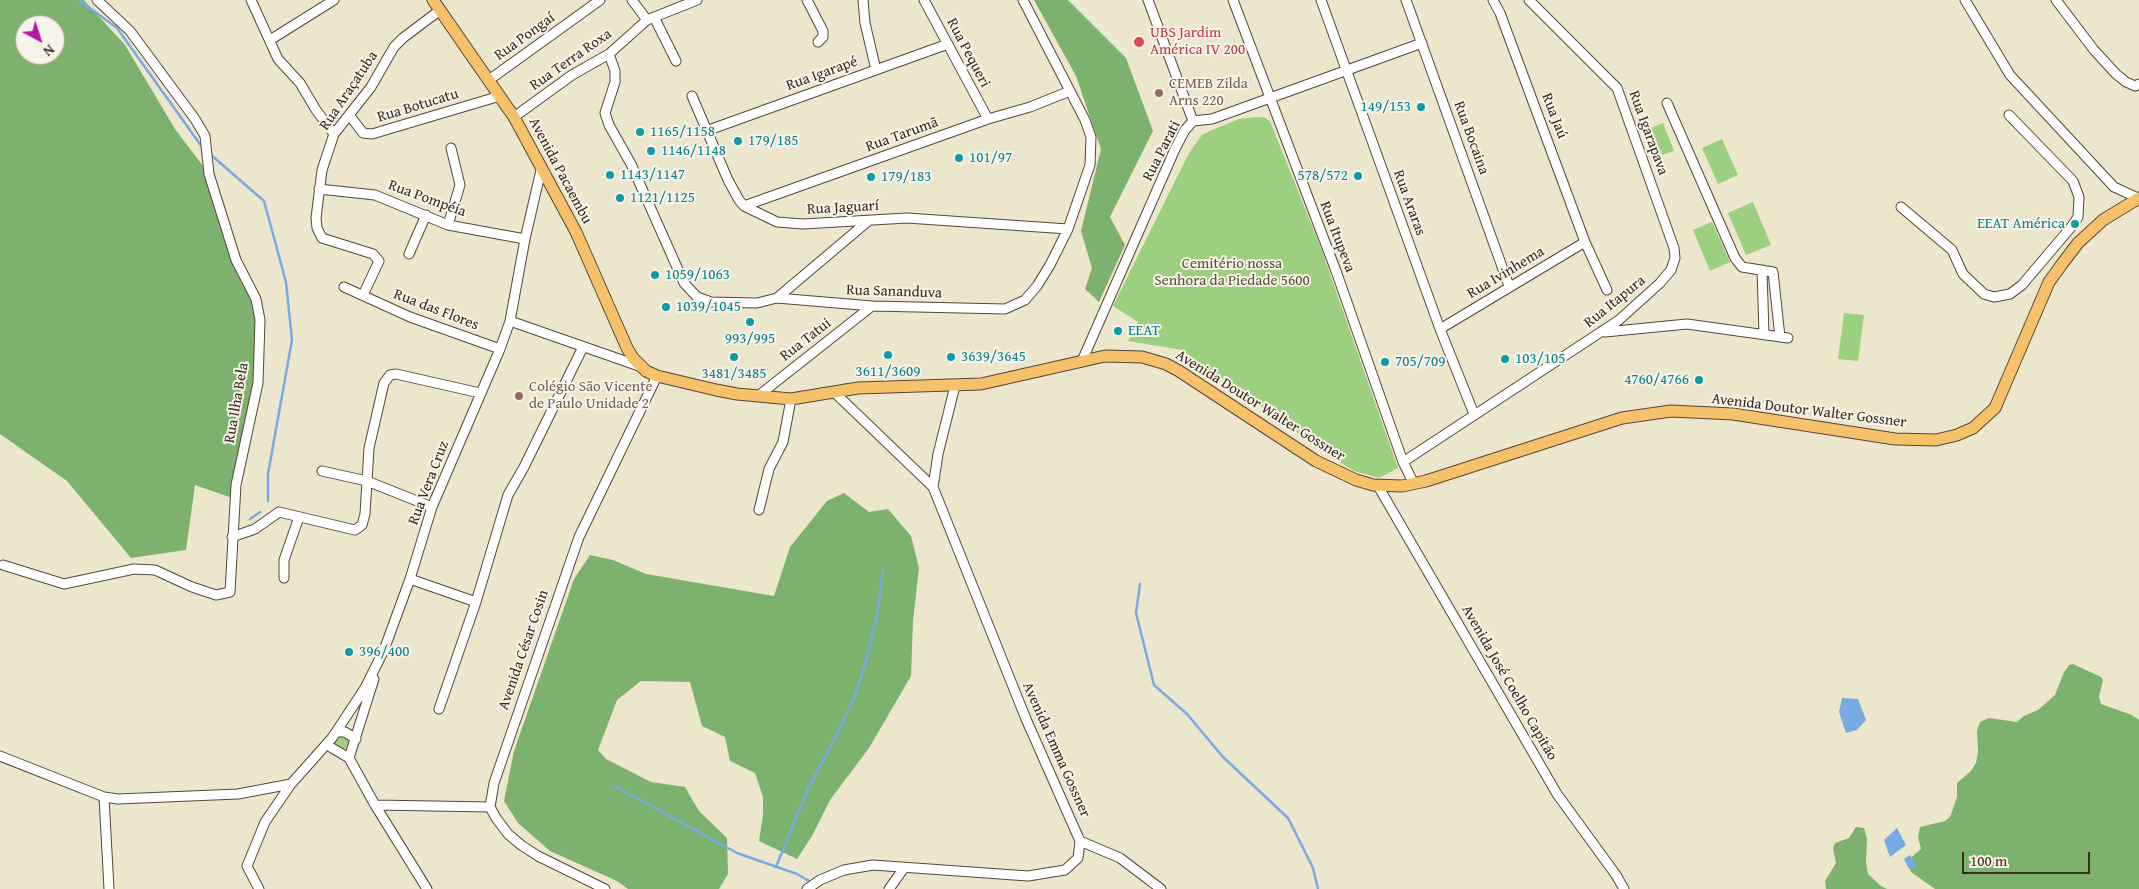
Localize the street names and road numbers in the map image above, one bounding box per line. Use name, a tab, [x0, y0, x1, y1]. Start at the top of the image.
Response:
street label: Rua Pongaí	[491, 9, 559, 65]
street label: Rua Pequeri	[942, 15, 994, 91]
street label: Rua Terra Roxa	[527, 25, 615, 95]
street label: Rua Araçatuba	[316, 48, 382, 134]
street label: Rua Igarapé	[784, 53, 860, 95]
street label: Rua Botucatu	[375, 85, 461, 127]
street label: Rua Igarapava	[1624, 88, 1672, 178]
street label: Rua Jaú	[1537, 91, 1571, 141]
street label: Rua Bocaina	[1449, 99, 1493, 177]
street label: Rua Tarumã	[863, 114, 941, 156]
street label: Avenida Pacaembu	[524, 115, 596, 227]
street label: Rua Parati	[1139, 118, 1185, 184]
street label: Rua Araras	[1389, 168, 1429, 238]
street label: Rua Pompéia	[386, 177, 468, 221]
street label: Rua Jaguarí	[807, 197, 879, 219]
street label: Rua Itupeva	[1315, 199, 1359, 275]
street label: Rua Ivinhema	[1464, 243, 1548, 303]
street label: Rua Itapura	[1581, 272, 1649, 332]
street label: Rua Sananduva	[846, 281, 942, 303]
street label: Rua das Flores	[391, 286, 481, 334]
street label: Rua Tatui	[777, 315, 835, 365]
street label: Avenida Doutor Walter Gossner	[1172, 346, 1348, 466]
street label: Rua Ilha Bela	[221, 361, 253, 445]
street label: Avenida Doutor Walter Gossner	[1711, 390, 1907, 432]
street label: Rua Vera Cruz	[405, 438, 453, 528]
street label: Avenida César Cosin	[495, 588, 553, 712]
street label: Avenida José Coelho Capitão	[1457, 602, 1561, 764]
street label: Avenida Emma Gossner	[1018, 680, 1094, 820]

